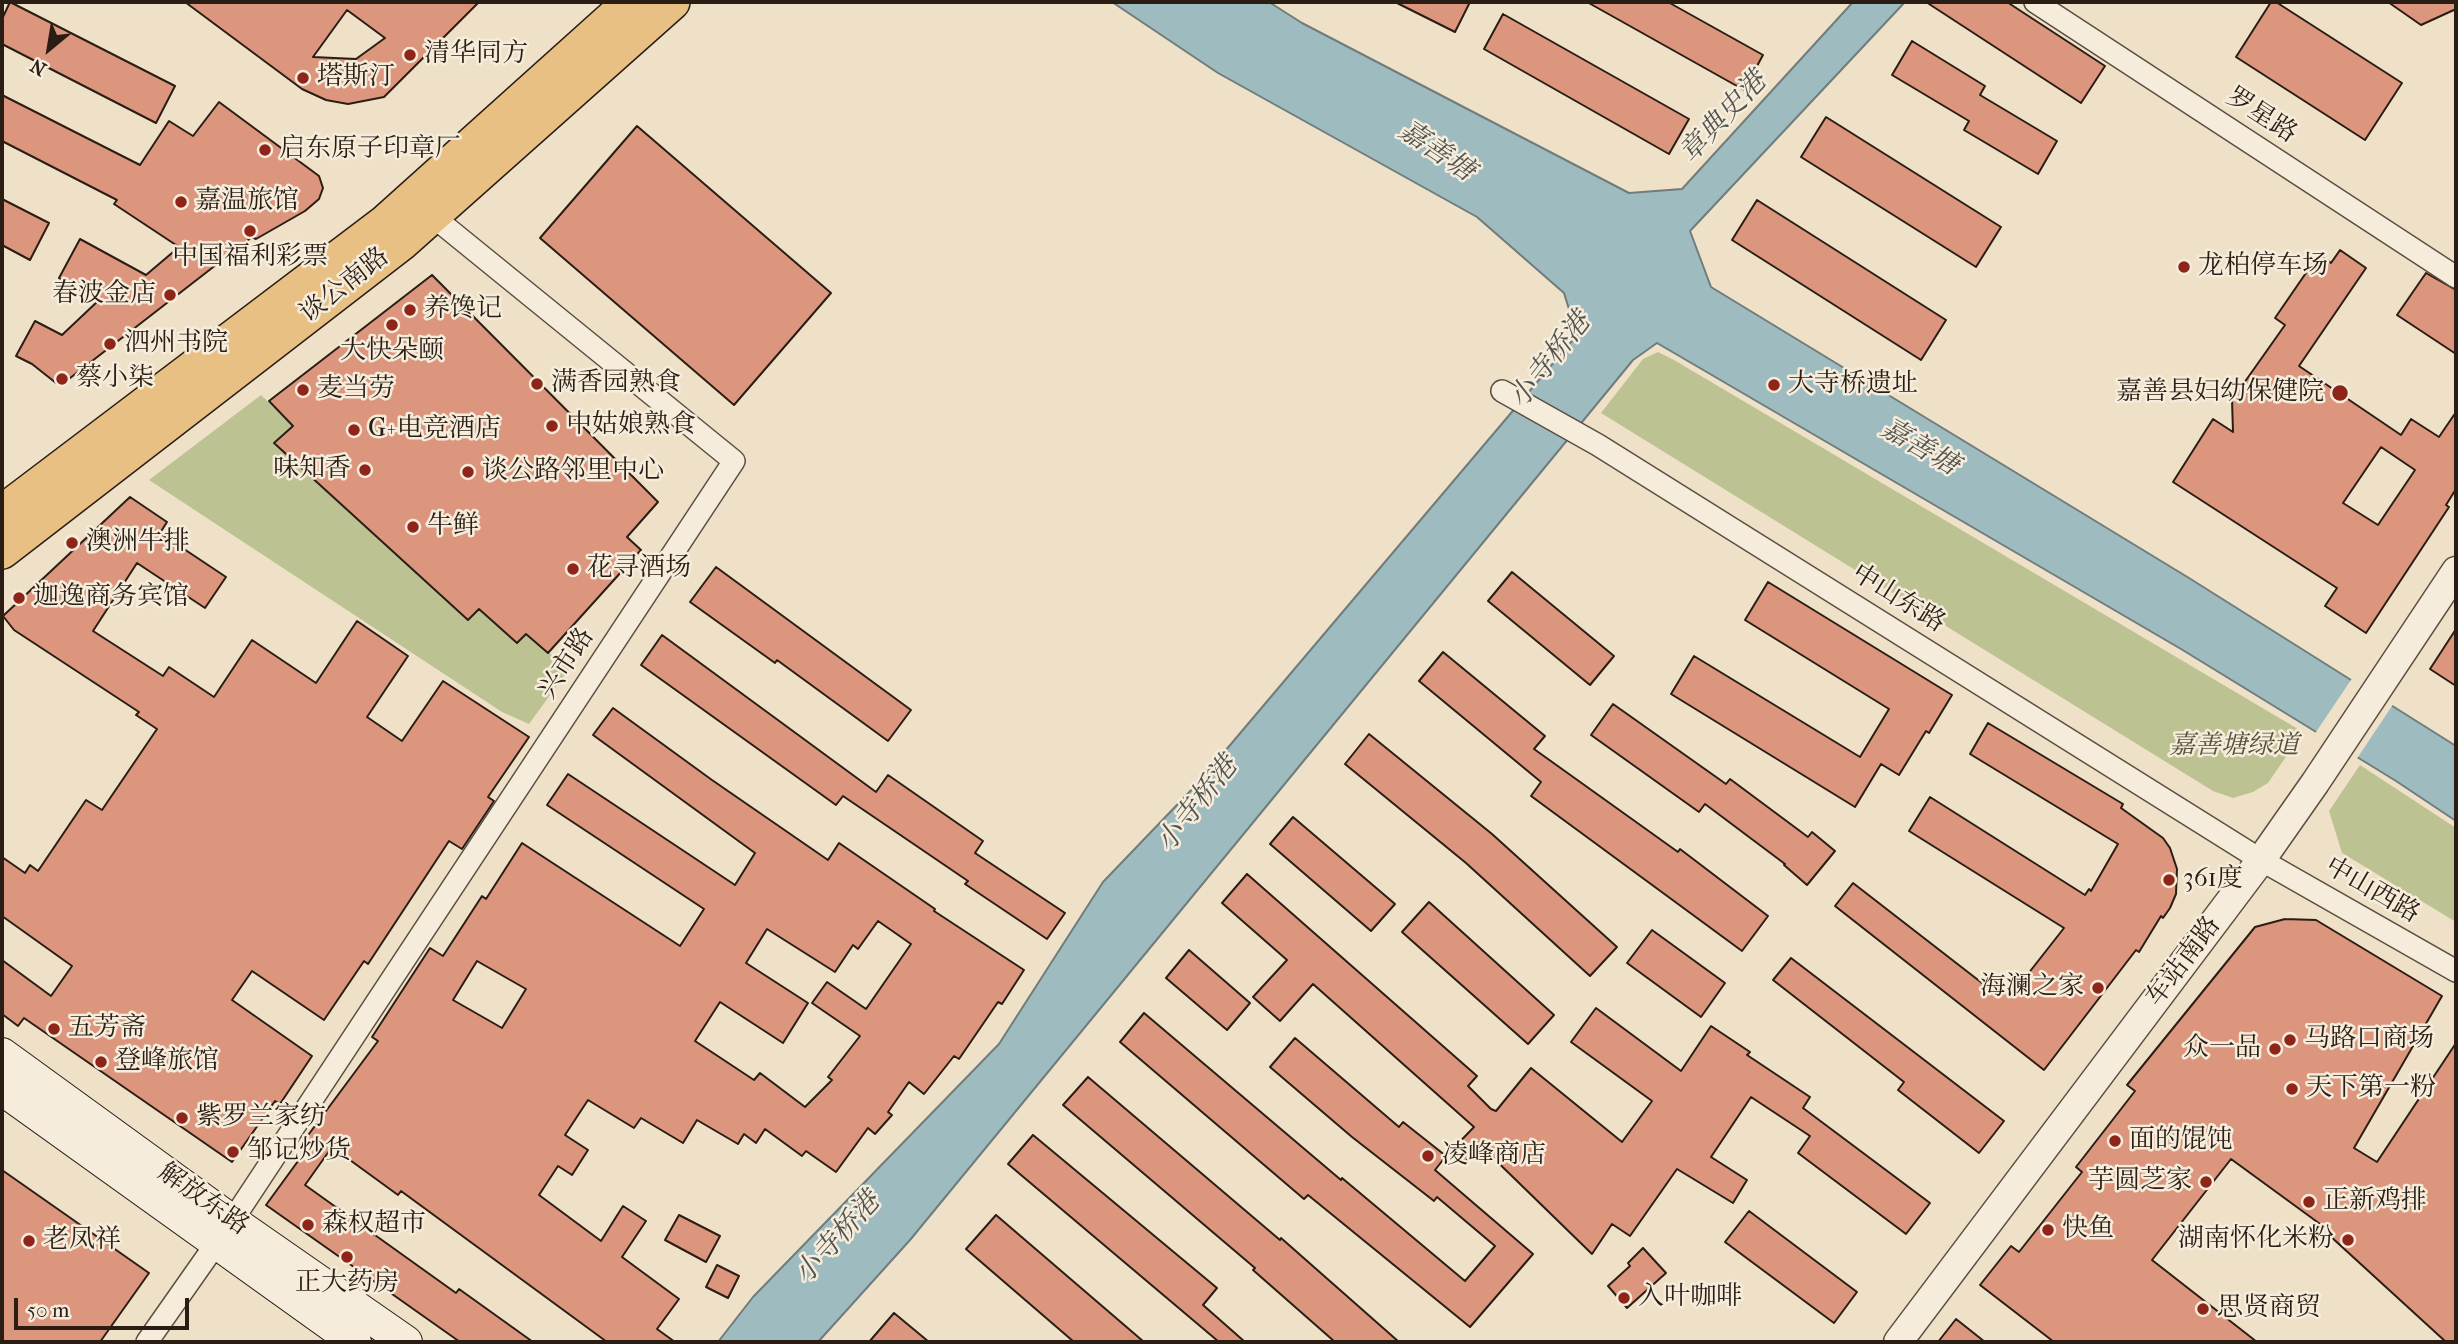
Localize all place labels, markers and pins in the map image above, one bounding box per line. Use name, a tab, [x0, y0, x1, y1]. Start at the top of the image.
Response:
place label: 清华同方	[424, 39, 528, 71]
marker: 清华同方	[402, 47, 418, 63]
place label: 塔斯汀	[317, 62, 395, 94]
marker: 塔斯汀	[295, 70, 311, 86]
place label: 启东原子印章厂	[279, 134, 461, 166]
marker: 启东原子印章厂	[257, 142, 273, 158]
place label: 嘉温旅馆	[195, 186, 299, 218]
marker: 嘉温旅馆	[173, 194, 189, 210]
marker: 中国福利彩票	[242, 223, 258, 239]
place label: 中国福利彩票	[172, 242, 328, 274]
place label: 龙柏停车场	[2198, 251, 2328, 283]
marker: 龙柏停车场	[2176, 259, 2192, 275]
place label: 春波金店	[52, 279, 156, 311]
marker: 春波金店	[162, 287, 178, 303]
place label: 养馋记	[424, 294, 502, 326]
marker: 养馋记	[402, 302, 418, 318]
marker: 大快朵颐	[384, 317, 400, 333]
place label: 泗州书院	[124, 328, 228, 360]
marker: 泗州书院	[102, 336, 118, 352]
place label: 大快朵颐	[340, 336, 444, 368]
place label: 蔡小柒	[76, 363, 154, 395]
place label: 满香园熟食	[551, 368, 681, 400]
place label: 大寺桥遗址	[1788, 369, 1918, 401]
marker: 蔡小柒	[54, 371, 70, 387]
place label: 麦当劳	[317, 374, 395, 406]
marker: 满香园熟食	[529, 376, 545, 392]
marker: 大寺桥遗址	[1766, 377, 1782, 393]
place label: 嘉善县妇幼保健院	[2116, 377, 2324, 409]
marker: 麦当劳	[295, 382, 311, 398]
marker: 嘉善县妇幼保健院	[2330, 383, 2350, 403]
place label: 中姑娘熟食	[566, 410, 696, 442]
place label: G+电竞酒店	[368, 414, 501, 446]
marker: 中姑娘熟食	[544, 418, 560, 434]
marker: G+电竞酒店	[346, 422, 362, 438]
place label: 味知香	[273, 454, 351, 486]
place label: 谈公路邻里中心	[482, 456, 664, 488]
marker: 味知香	[357, 462, 373, 478]
marker: 谈公路邻里中心	[460, 464, 476, 480]
place label: 牛鲜	[427, 511, 479, 543]
marker: 牛鲜	[405, 519, 421, 535]
place label: 澳洲牛排	[86, 527, 190, 559]
marker: 澳洲牛排	[64, 535, 80, 551]
place label: 花寻酒场	[587, 553, 691, 585]
marker: 花寻酒场	[565, 561, 581, 577]
place label: 迦逸商务宾馆	[33, 582, 189, 614]
marker: 迦逸商务宾馆	[11, 590, 27, 606]
place label: 361度	[2183, 864, 2243, 896]
marker: 361度	[2161, 872, 2177, 888]
place label: 海澜之家	[1980, 972, 2084, 1004]
marker: 海澜之家	[2090, 980, 2106, 996]
place label: 五芳斋	[68, 1013, 146, 1045]
marker: 五芳斋	[46, 1021, 62, 1037]
place label: 马路口商场	[2304, 1024, 2434, 1056]
marker: 马路口商场	[2282, 1032, 2298, 1048]
place label: 众一品	[2183, 1033, 2261, 1065]
marker: 众一品	[2267, 1041, 2283, 1057]
place label: 登峰旅馆	[115, 1046, 219, 1078]
marker: 登峰旅馆	[93, 1054, 109, 1070]
place label: 天下第一粉	[2306, 1073, 2436, 1105]
marker: 天下第一粉	[2284, 1081, 2300, 1097]
place label: 紫罗兰家纺	[196, 1102, 326, 1134]
marker: 紫罗兰家纺	[174, 1110, 190, 1126]
place label: 面的馄饨	[2129, 1125, 2233, 1157]
marker: 面的馄饨	[2107, 1133, 2123, 1149]
place label: 邹记炒货	[247, 1136, 351, 1168]
place label: 凌峰商店	[1442, 1140, 1546, 1172]
marker: 邹记炒货	[225, 1144, 241, 1160]
marker: 凌峰商店	[1420, 1148, 1436, 1164]
place label: 芋圆芝家	[2088, 1166, 2192, 1198]
marker: 芋圆芝家	[2198, 1174, 2214, 1190]
place label: 正新鸡排	[2323, 1186, 2427, 1218]
marker: 正新鸡排	[2301, 1194, 2317, 1210]
place label: 森权超市	[322, 1209, 426, 1241]
place label: 快鱼	[2062, 1214, 2114, 1246]
marker: 森权超市	[300, 1217, 316, 1233]
marker: 快鱼	[2040, 1222, 2056, 1238]
place label: 湖南怀化米粉	[2178, 1224, 2334, 1256]
place label: 老凤祥	[43, 1225, 121, 1257]
marker: 湖南怀化米粉	[2340, 1232, 2356, 1248]
marker: 老凤祥	[21, 1233, 37, 1249]
marker: 正大药房	[339, 1249, 355, 1265]
place label: 正大药房	[295, 1268, 399, 1300]
place label: 入叶咖啡	[1638, 1282, 1742, 1314]
marker: 入叶咖啡	[1616, 1290, 1632, 1306]
place label: 思贤商贸	[2217, 1293, 2321, 1325]
marker: 思贤商贸	[2195, 1301, 2211, 1317]

